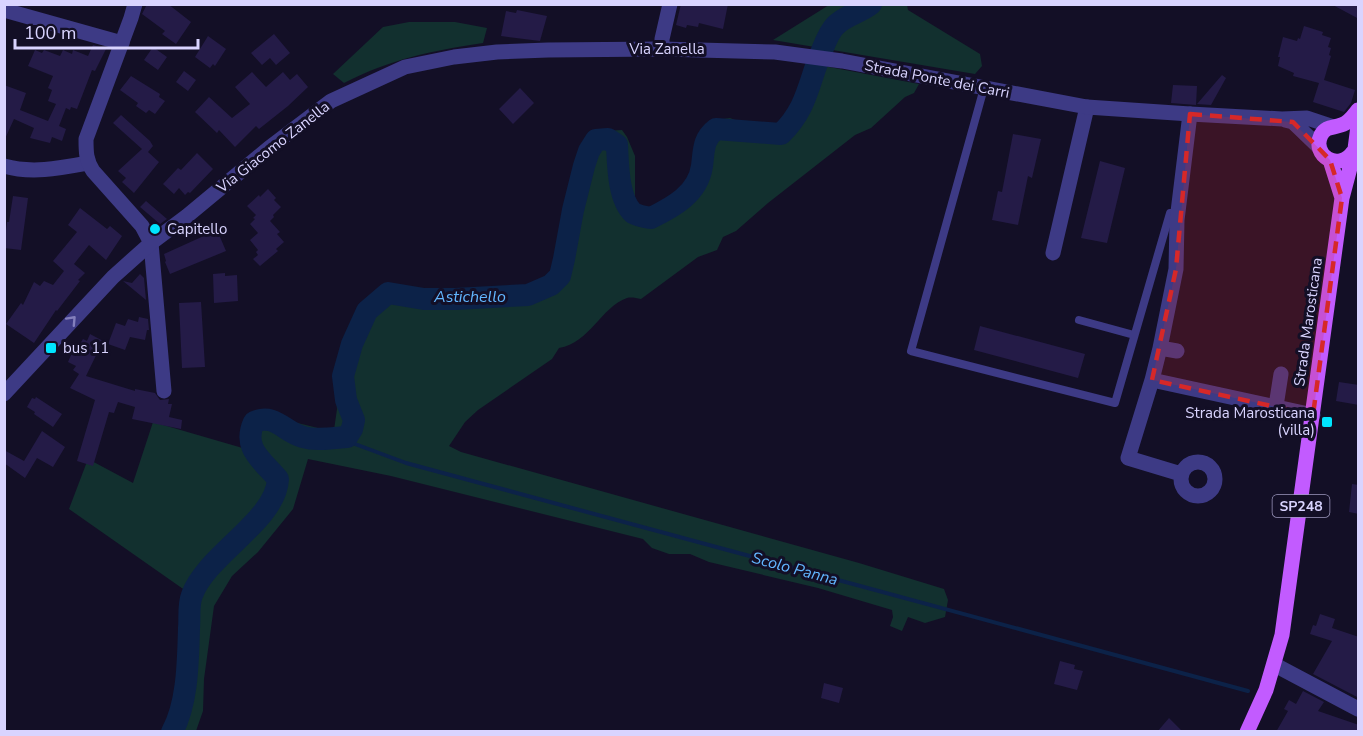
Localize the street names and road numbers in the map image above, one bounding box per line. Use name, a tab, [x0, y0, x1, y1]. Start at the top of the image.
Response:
street label: Via Zanella	[628, 39, 705, 59]
street label: Strada Ponte dei Carri	[863, 55, 1011, 103]
street label: Via Giacomo Zanella	[212, 97, 334, 198]
street label: Strada Marosticana	[1289, 256, 1327, 388]
road number: SP248	[1272, 495, 1330, 517]

